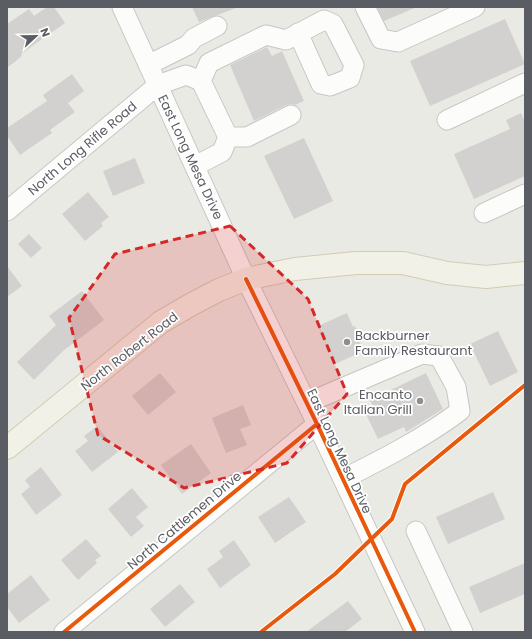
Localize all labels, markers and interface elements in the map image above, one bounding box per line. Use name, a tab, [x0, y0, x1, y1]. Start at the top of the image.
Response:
north arrow	[16, 16, 56, 56]
text: N	[36, 25, 54, 39]
street label: East Long Mesa Drive	[153, 92, 228, 223]
street label: North Long Rifle Road	[24, 97, 141, 200]
street label: North Robert Road	[77, 307, 182, 395]
place label: Backburner Family Restaurant	[355, 326, 472, 360]
marker: Backburner Family Restaurant	[342, 337, 352, 347]
place label: Encanto Italian Grill	[344, 385, 412, 419]
street label: East Long Mesa Drive	[302, 386, 377, 517]
marker: Encanto Italian Grill	[415, 396, 425, 406]
street label: North Cattlemen Drive	[123, 467, 246, 574]

